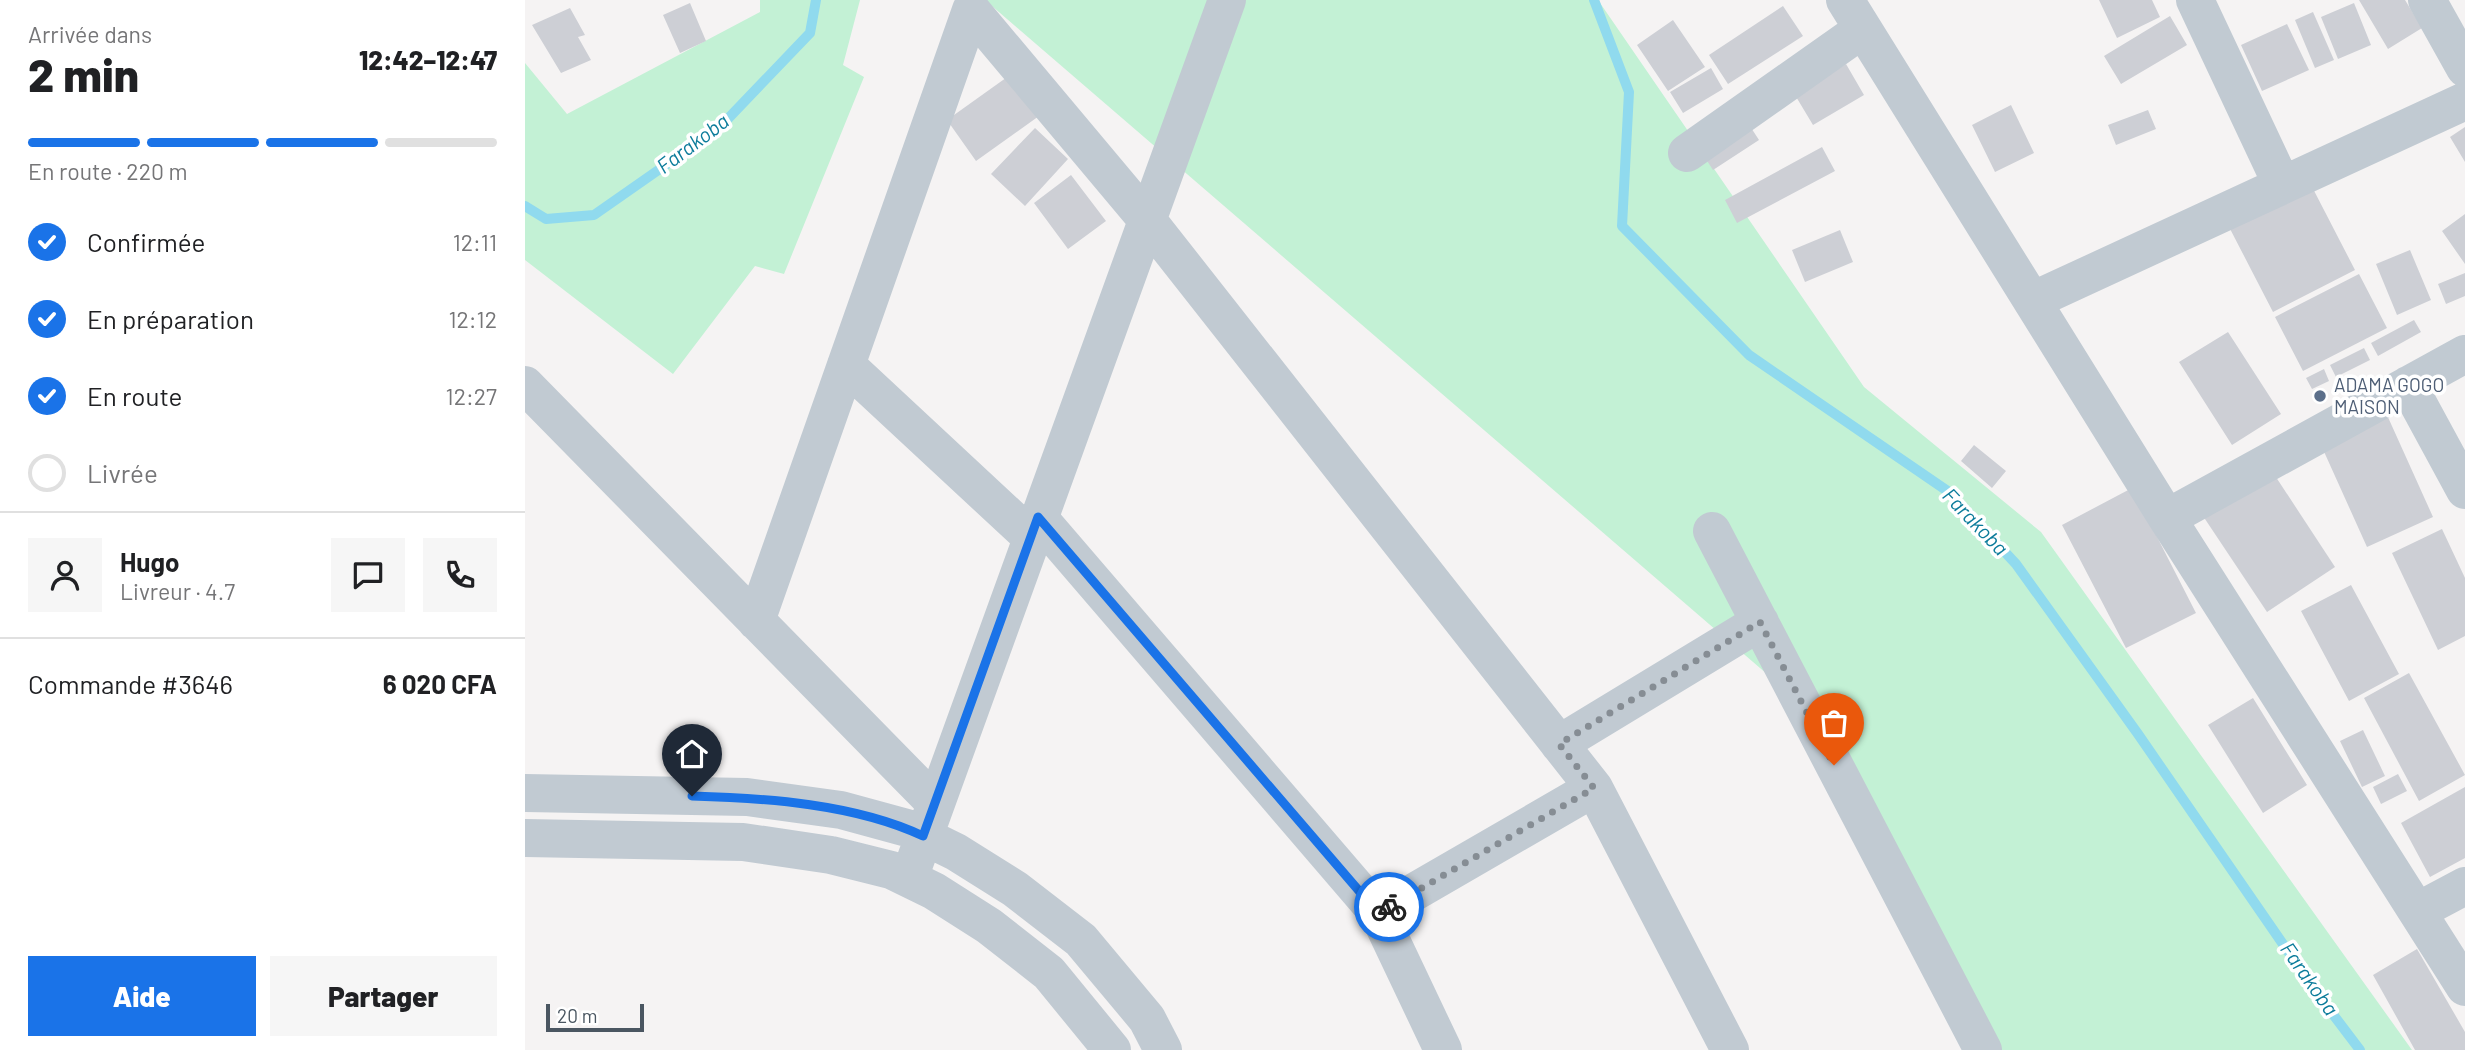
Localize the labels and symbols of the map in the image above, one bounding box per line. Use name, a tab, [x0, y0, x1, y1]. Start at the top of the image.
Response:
water label: Farakoba	[651, 108, 733, 178]
place label: ADAMA GOGO MAISON	[2334, 373, 2444, 418]
marker: ADAMA GOGO MAISON	[2312, 388, 2328, 404]
water label: Farakoba	[1938, 482, 2014, 560]
pin	[1804, 693, 1864, 765]
pin	[662, 724, 722, 796]
courier	[1354, 872, 1424, 942]
water label: Farakoba	[2276, 937, 2344, 1020]
scale bar	[546, 1001, 644, 1033]

